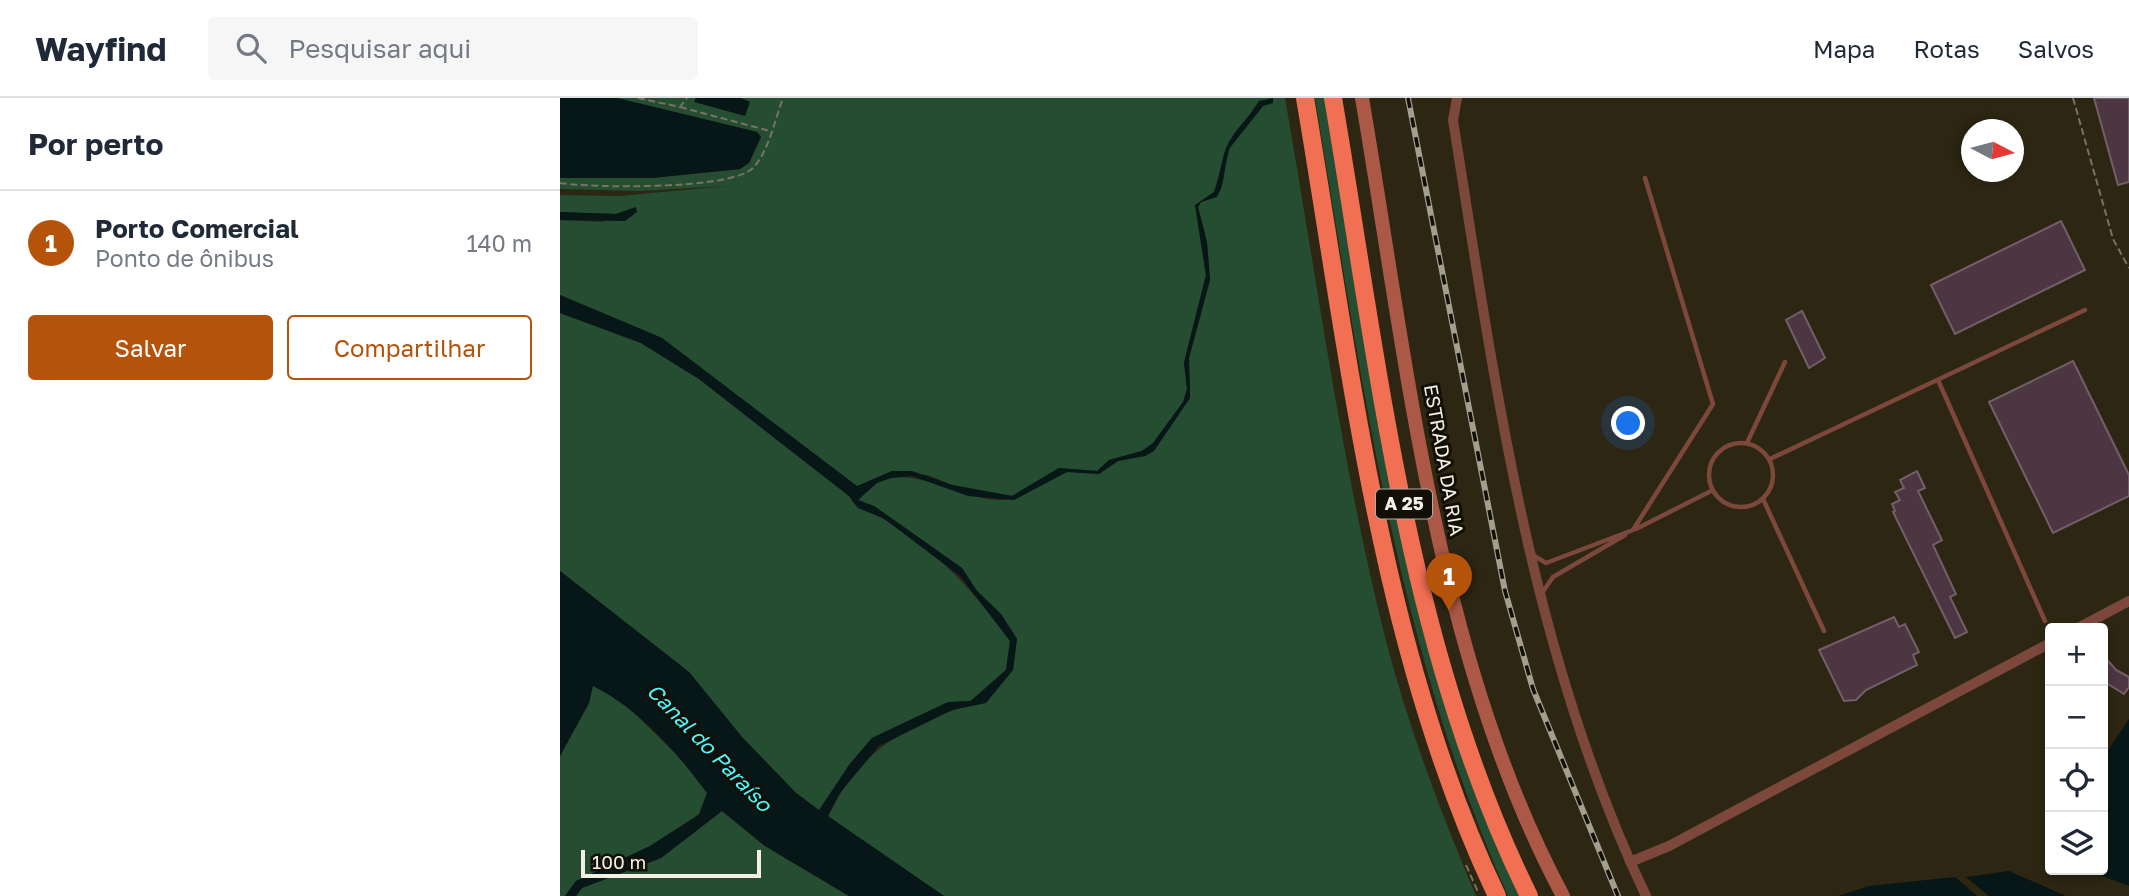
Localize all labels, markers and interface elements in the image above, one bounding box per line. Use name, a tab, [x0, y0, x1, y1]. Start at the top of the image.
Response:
search box	[208, 17, 698, 80]
text: Wayfind	[35, 29, 166, 68]
icon: search	[232, 29, 270, 67]
text: Pesquisar aqui	[288, 33, 471, 64]
text: Mapa	[1813, 34, 1875, 63]
text: Rotas	[1913, 34, 1980, 63]
text: Salvos	[2018, 34, 2094, 63]
north arrow	[1961, 119, 2024, 182]
text: Por perto	[28, 126, 163, 162]
text: Porto Comercial	[95, 213, 299, 244]
text: 1	[45, 229, 57, 257]
text: 140 m	[466, 229, 532, 257]
text: Ponto de ônibus	[95, 244, 274, 272]
button: Salvar	[28, 315, 273, 380]
button: Compartilhar	[287, 315, 532, 380]
street label: ESTRADA DA RIA	[1420, 382, 1469, 538]
your location	[1611, 406, 1645, 440]
road number: A 25	[1376, 490, 1432, 518]
pin: 1	[1426, 553, 1472, 611]
map controls	[2045, 623, 2108, 875]
button: +	[2045, 623, 2108, 686]
water label: Canal do Paraíso	[642, 678, 778, 818]
button: −	[2045, 686, 2108, 749]
button: locate	[2045, 749, 2108, 812]
button: layers	[2045, 812, 2108, 875]
scale bar	[581, 847, 761, 879]
text: 100 m	[592, 850, 646, 873]

